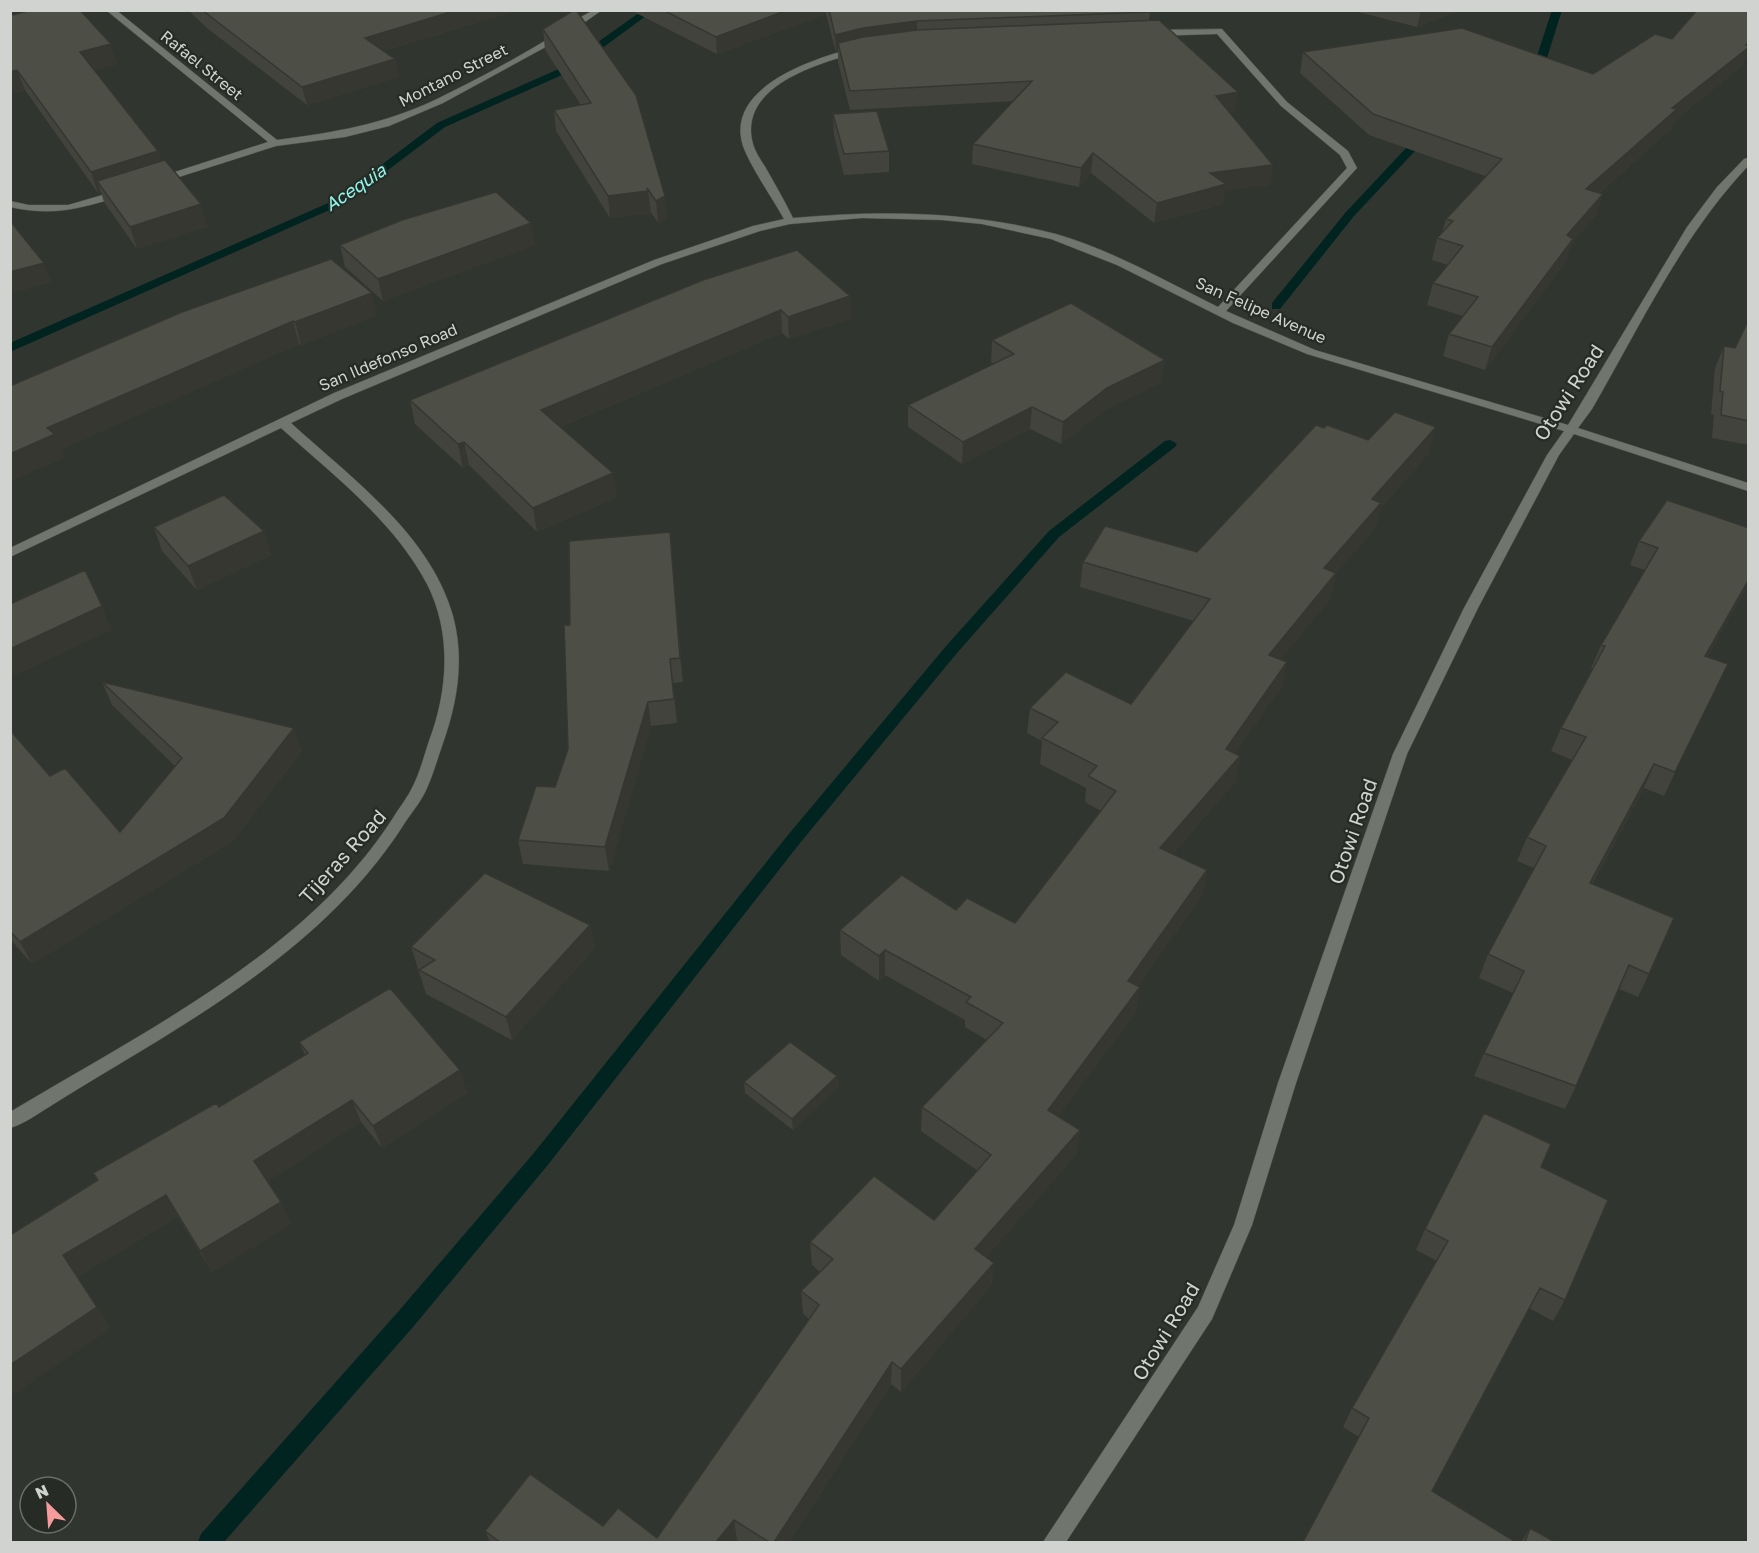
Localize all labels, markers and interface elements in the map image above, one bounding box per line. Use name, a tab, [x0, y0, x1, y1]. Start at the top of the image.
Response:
street label: Rafael Street	[157, 26, 247, 104]
street label: Montano Street	[395, 39, 511, 111]
water label: Acequia	[320, 158, 390, 215]
street label: San Felipe Avenue	[1193, 272, 1329, 348]
street label: San Ildefonso Road	[316, 319, 460, 395]
street label: Otowi Road	[1528, 339, 1608, 445]
street label: Otowi Road	[1323, 775, 1381, 887]
street label: Tijeras Road	[294, 804, 390, 908]
street label: Otowi Road	[1126, 1278, 1204, 1384]
north arrow	[18, 1475, 78, 1535]
text: N	[32, 1480, 51, 1503]

